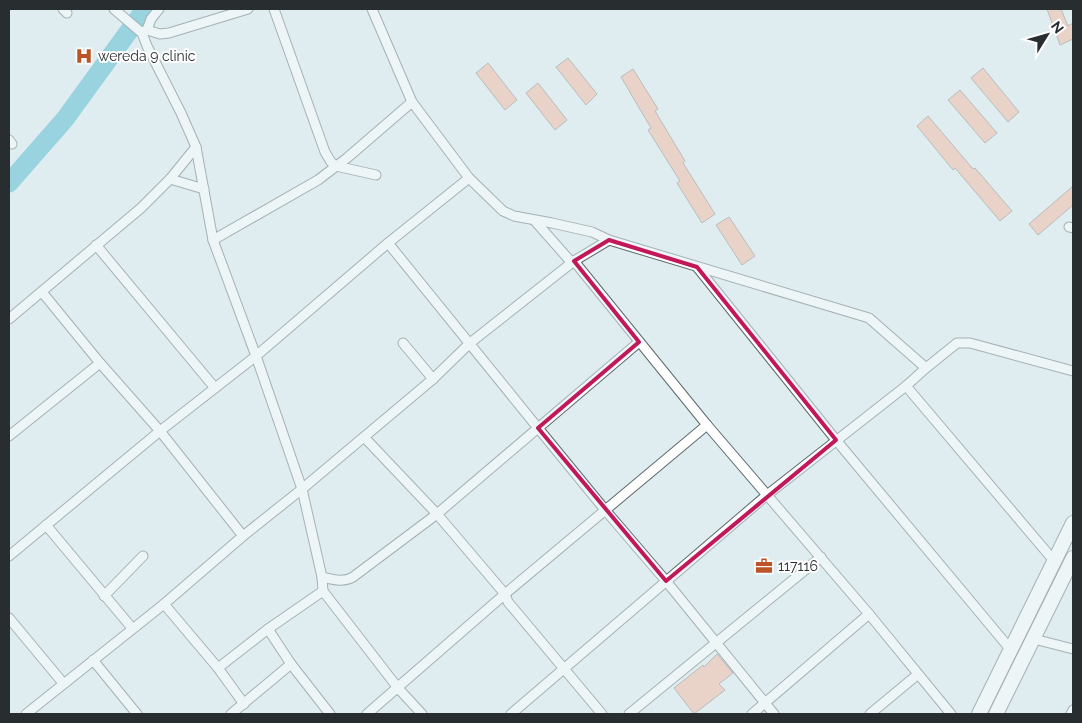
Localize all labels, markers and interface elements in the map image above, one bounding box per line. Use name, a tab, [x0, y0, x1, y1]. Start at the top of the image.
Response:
north arrow	[1022, 10, 1072, 60]
text: N	[1048, 18, 1067, 36]
hospital icon: wereda 9 clinic	[74, 46, 94, 66]
place label: wereda 9 clinic	[98, 48, 196, 64]
office icon: 117116	[754, 556, 774, 576]
place label: 117116	[778, 558, 818, 574]

